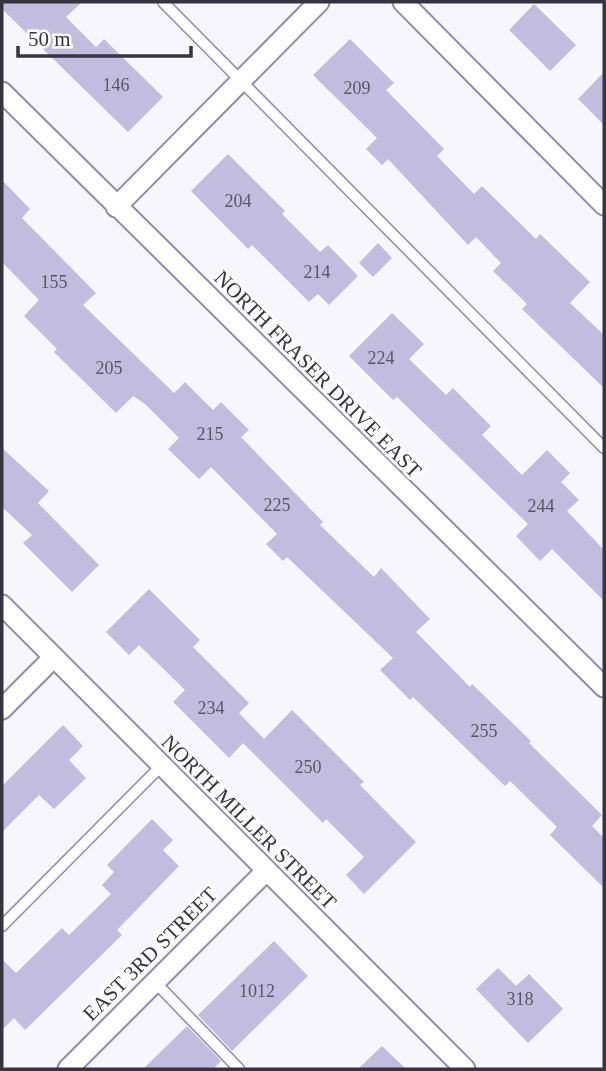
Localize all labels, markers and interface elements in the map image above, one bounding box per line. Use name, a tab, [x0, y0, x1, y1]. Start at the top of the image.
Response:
scale bar	[18, 14, 191, 58]
text: 50 m	[28, 27, 71, 51]
house number: 146	[103, 75, 130, 95]
house number: 209	[344, 78, 371, 98]
house number: 204	[225, 191, 252, 211]
house number: 214	[304, 262, 331, 282]
street label: NORTH FRASER DRIVE EAST	[210, 266, 427, 483]
house number: 155	[41, 272, 68, 292]
house number: 224	[368, 348, 395, 368]
house number: 205	[96, 358, 123, 378]
house number: 215	[197, 424, 224, 444]
house number: 225	[264, 495, 291, 515]
house number: 244	[528, 496, 555, 516]
house number: 234	[198, 698, 225, 718]
house number: 255	[471, 721, 498, 741]
street label: NORTH MILLER STREET	[157, 730, 341, 914]
house number: 250	[295, 757, 322, 777]
street label: EAST 3RD STREET	[78, 882, 222, 1026]
house number: 1012	[239, 981, 275, 1001]
house number: 318	[507, 989, 534, 1009]

